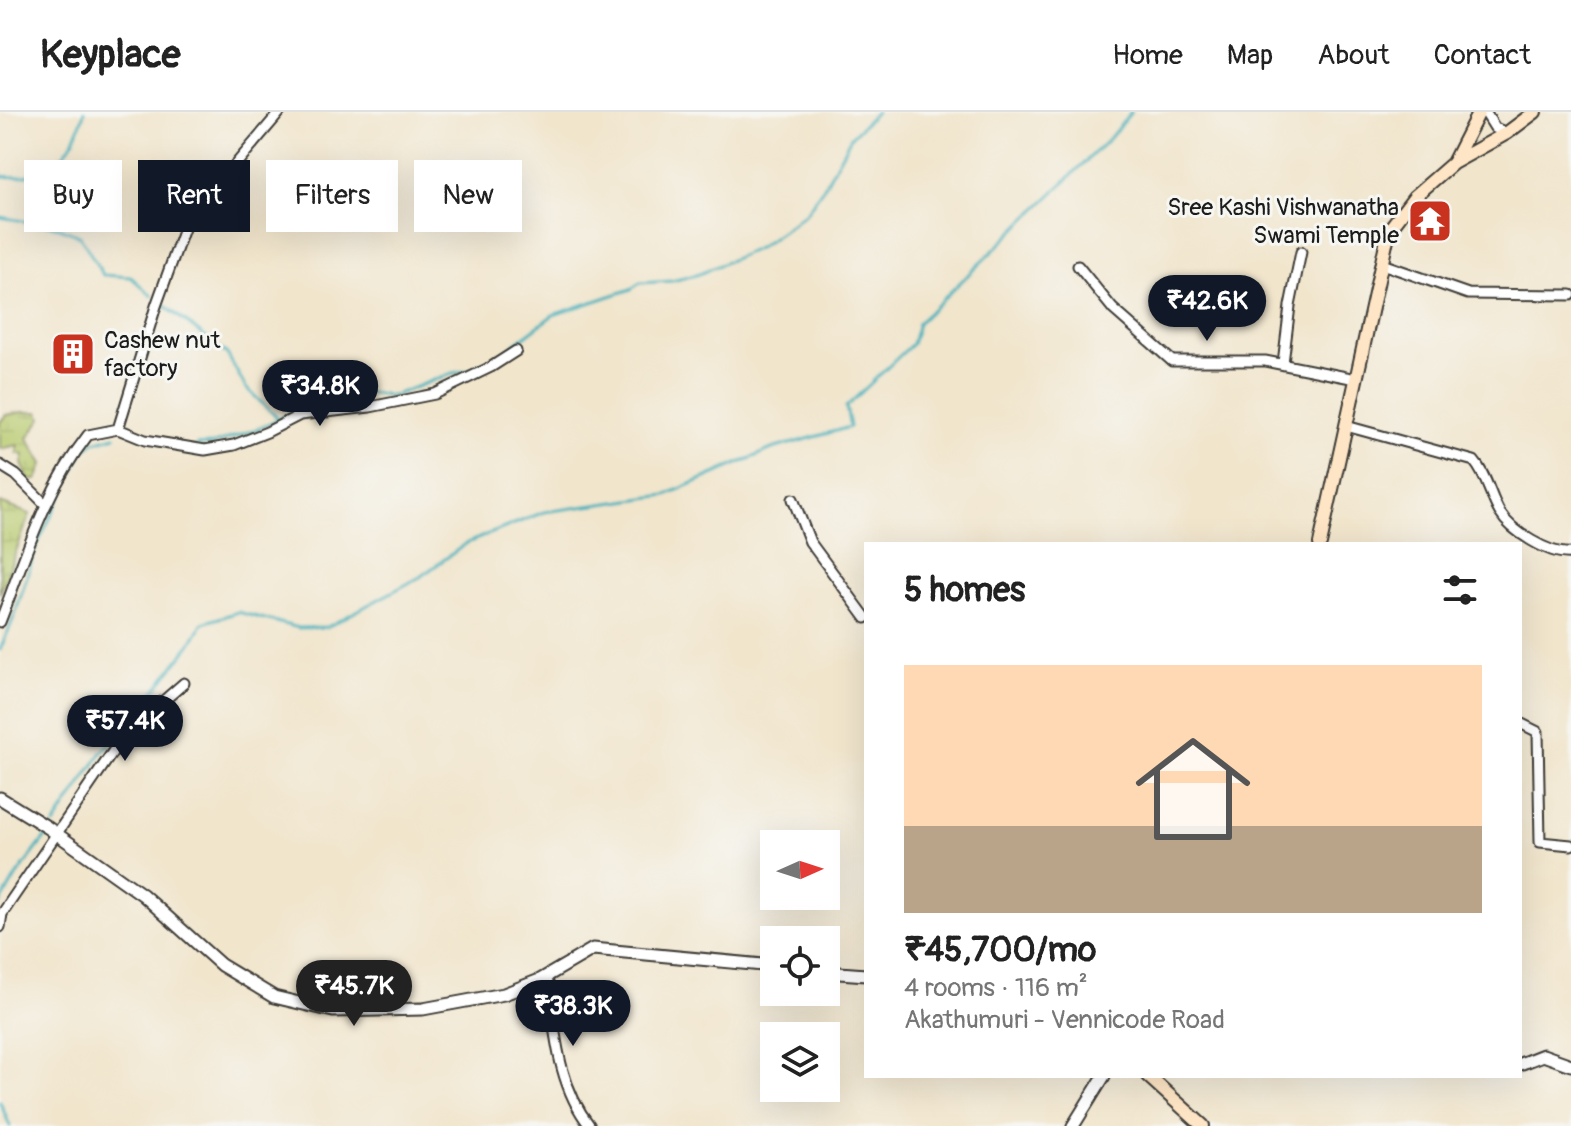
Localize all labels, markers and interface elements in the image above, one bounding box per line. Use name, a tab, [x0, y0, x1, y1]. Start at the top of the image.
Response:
text: Keyplace	[40, 31, 181, 79]
text: Home	[1112, 38, 1183, 73]
text: Map	[1227, 38, 1273, 73]
text: About	[1317, 38, 1390, 73]
text: Contact	[1434, 38, 1531, 73]
chip: Buy	[24, 160, 122, 232]
chip: Rent	[138, 160, 250, 232]
chip: Filters	[266, 160, 398, 232]
chip: New	[414, 160, 522, 232]
place label: Sree Kashi Vishwanatha Swami Temple	[1167, 193, 1399, 250]
temple icon: Sree Kashi Vishwanatha Swami Temple	[1406, 197, 1454, 245]
pin: ₹42.6K	[1142, 275, 1272, 343]
text: ₹42.6K	[1166, 285, 1248, 317]
place label: Cashew nut factory	[104, 326, 221, 383]
building icon: Cashew nut factory	[49, 330, 97, 378]
pin: ₹34.8K	[255, 360, 385, 428]
text: ₹34.8K	[280, 370, 360, 402]
icon: filters	[1438, 568, 1482, 612]
text: 5 homes	[904, 569, 1025, 612]
pin: ₹57.4K	[60, 695, 190, 763]
text: ₹57.4K	[85, 705, 165, 737]
icon: home	[1121, 717, 1265, 861]
north arrow	[760, 830, 840, 910]
map controls	[760, 830, 840, 1102]
button: locate	[760, 926, 840, 1006]
text: ₹45,700/mo	[904, 929, 1096, 972]
pin: ₹45.7K	[289, 960, 419, 1028]
text: ₹45.7K	[314, 970, 394, 1002]
text: 4 rooms · 116 m²	[904, 972, 1088, 1004]
pin: ₹38.3K	[508, 980, 638, 1048]
text: ₹38.3K	[533, 990, 613, 1022]
text: Akathumuri - Vennicode Road	[904, 1004, 1225, 1036]
button: layers	[760, 1022, 840, 1102]

